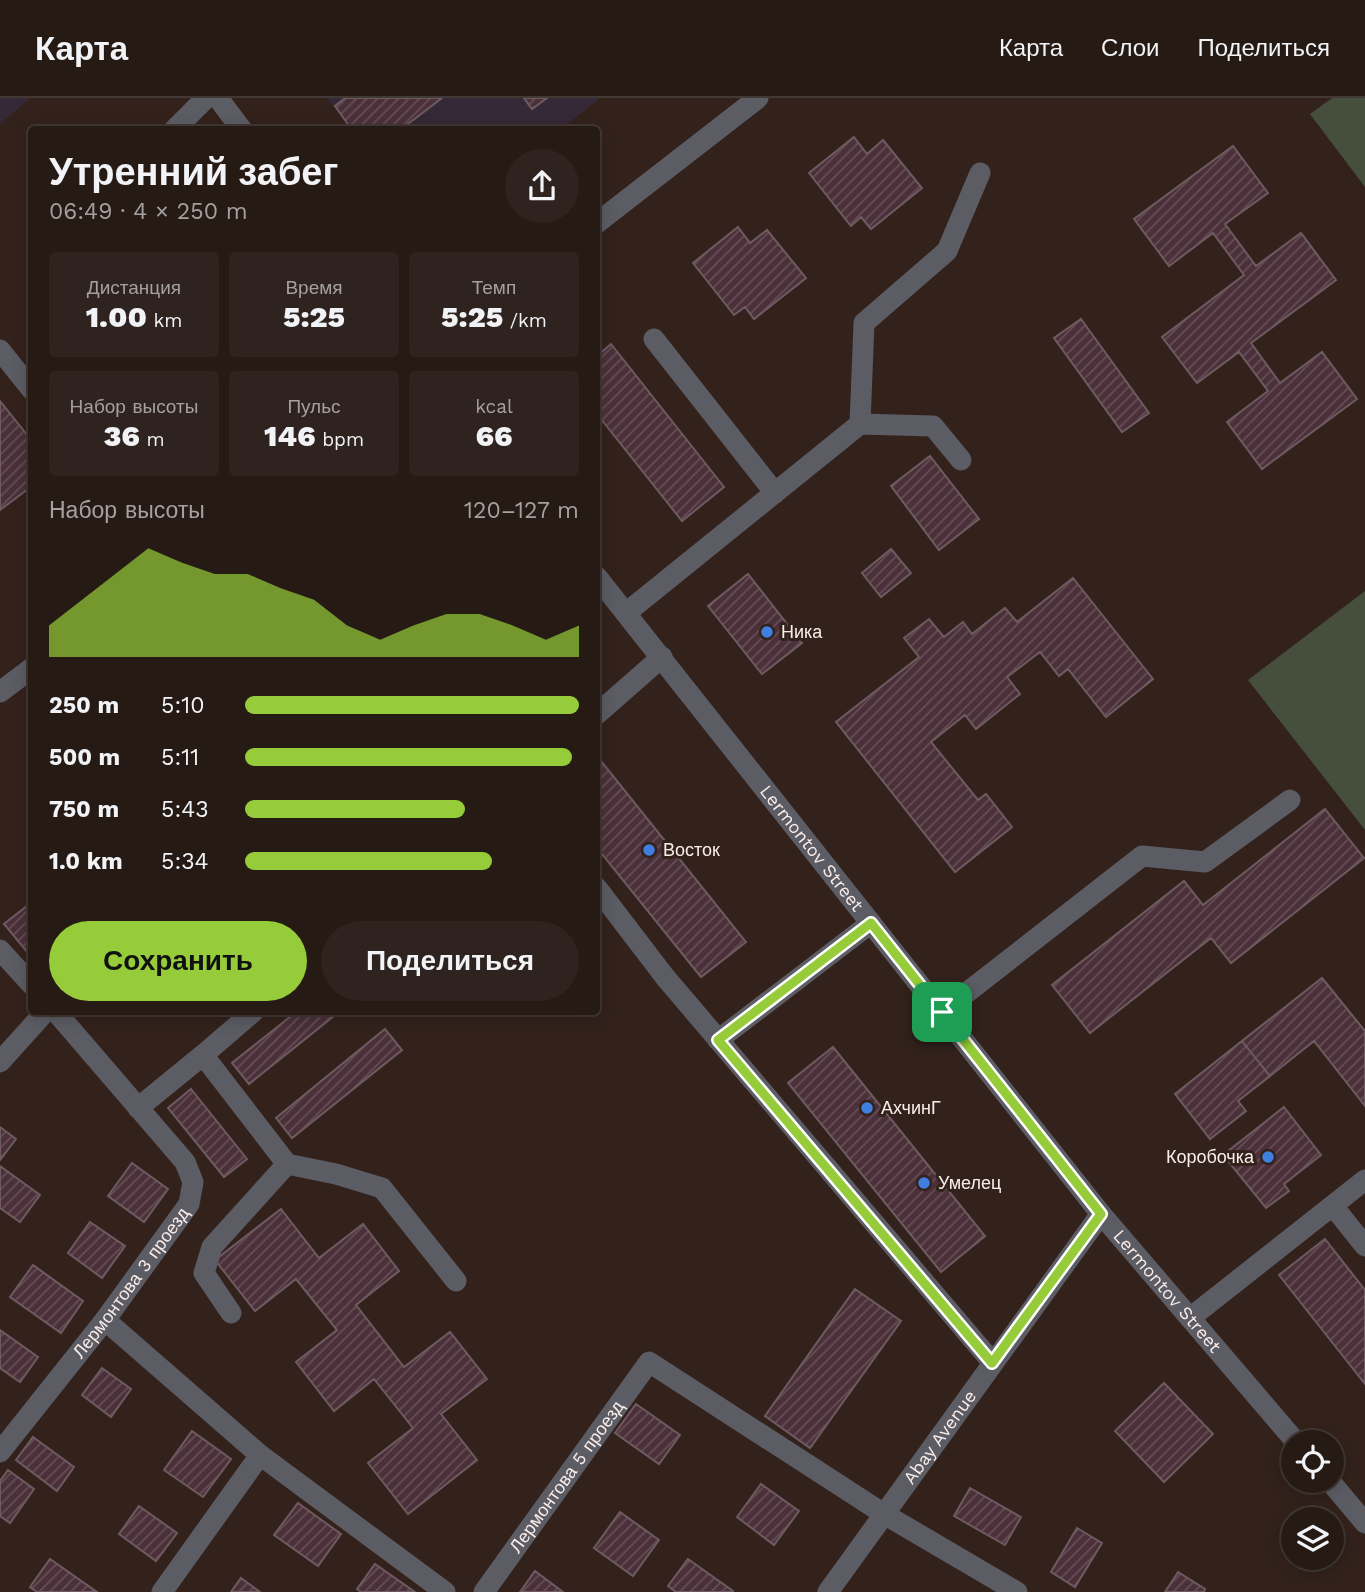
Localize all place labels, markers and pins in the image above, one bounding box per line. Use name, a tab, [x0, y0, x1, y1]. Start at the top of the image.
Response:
place label: Ника	[781, 621, 823, 642]
marker: Ника	[759, 624, 775, 640]
place label: Восток	[663, 839, 720, 860]
marker: Восток	[641, 842, 657, 858]
pin	[912, 982, 972, 1042]
place label: АхчинГ	[881, 1097, 941, 1118]
marker: АхчинГ	[859, 1100, 875, 1116]
place label: Коробочка	[1166, 1146, 1255, 1167]
marker: Коробочка	[1260, 1149, 1276, 1165]
place label: Умелец	[938, 1172, 1001, 1193]
marker: Умелец	[916, 1175, 932, 1191]

